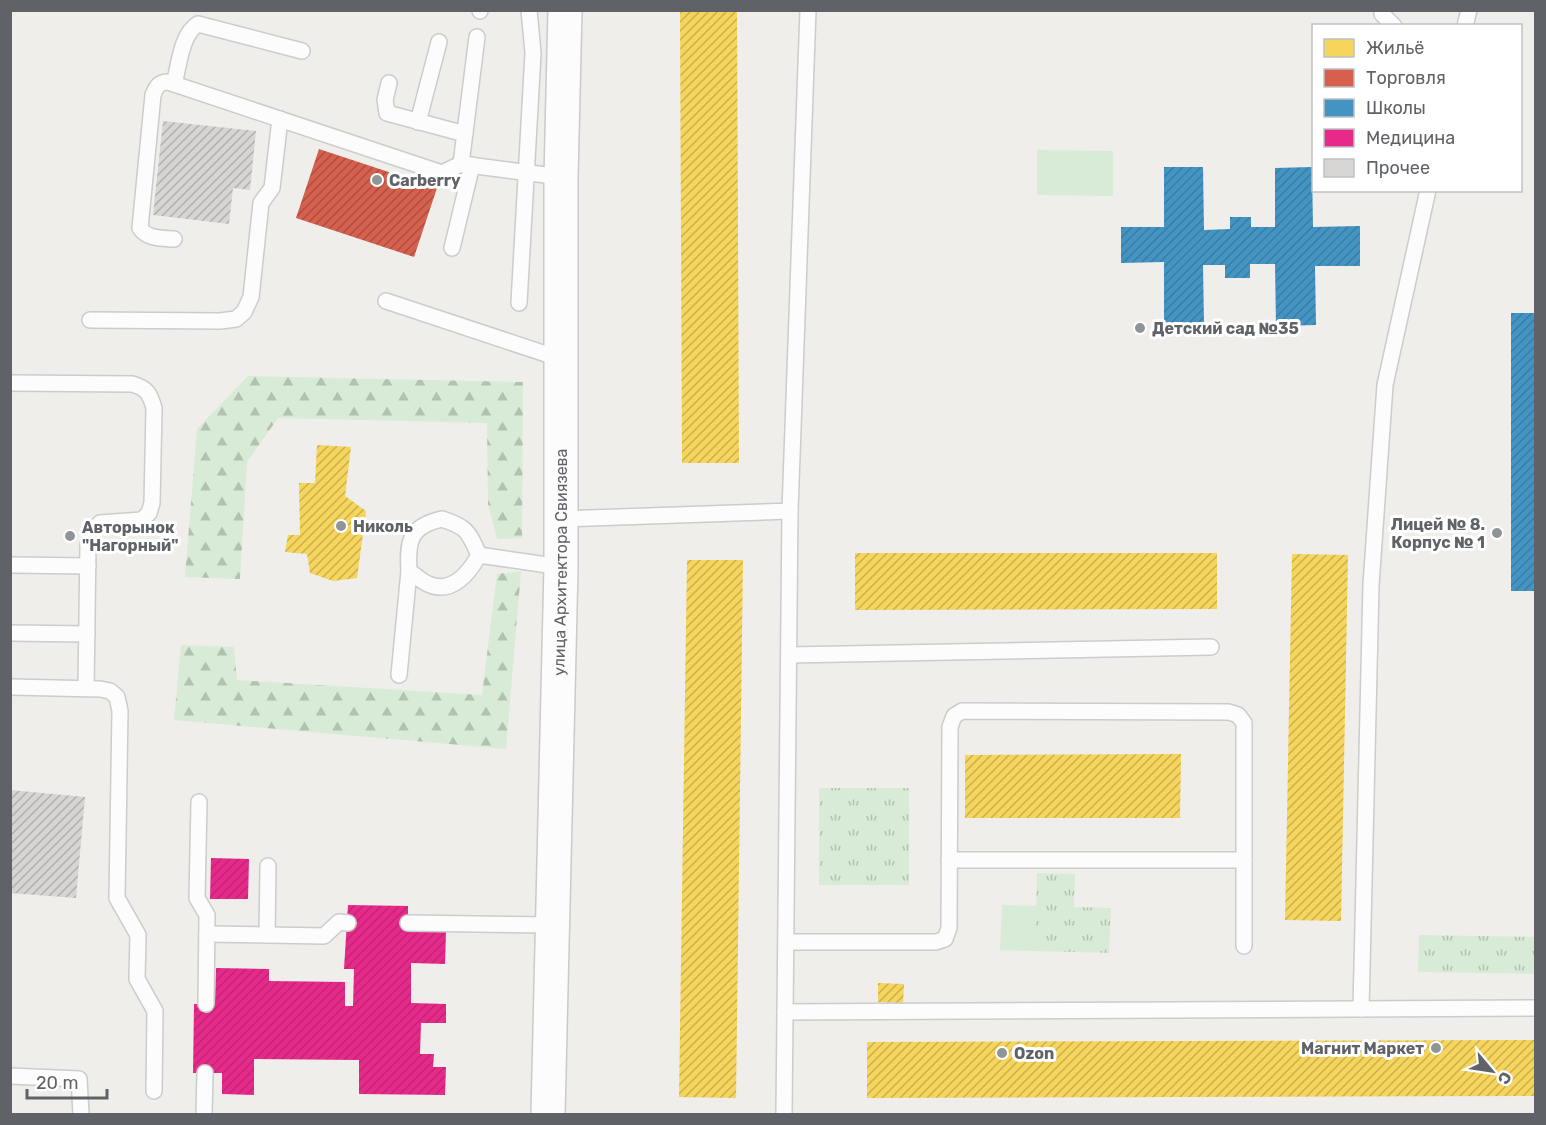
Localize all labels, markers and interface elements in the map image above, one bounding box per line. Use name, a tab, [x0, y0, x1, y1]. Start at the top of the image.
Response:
legend	[1312, 24, 1522, 192]
text: Жильё	[1366, 37, 1424, 59]
text: Торговля	[1366, 67, 1446, 89]
text: Школы	[1366, 97, 1426, 119]
text: Медицина	[1366, 127, 1455, 149]
text: Прочее	[1366, 157, 1430, 179]
place label: Carberry	[389, 171, 461, 190]
marker: Carberry	[370, 173, 384, 187]
place label: Детский сад №35	[1152, 319, 1299, 338]
marker: Детский сад №35	[1133, 321, 1147, 335]
street label: улица Архитектора Свиязева	[549, 449, 571, 676]
place label: Лицей № 8. Корпус № 1	[1391, 515, 1485, 552]
place label: Николь	[353, 517, 413, 536]
place label: Авторынок "Нагорный"	[82, 518, 178, 555]
marker: Николь	[334, 519, 348, 533]
marker: Лицей № 8. Корпус № 1	[1490, 526, 1504, 540]
marker: Авторынок "Нагорный"	[63, 529, 77, 543]
place label: Магнит Маркет	[1301, 1039, 1424, 1058]
marker: Магнит Маркет	[1429, 1041, 1443, 1055]
north arrow	[1462, 1041, 1522, 1101]
place label: Ozon	[1014, 1044, 1054, 1063]
marker: Ozon	[995, 1046, 1009, 1060]
scale bar	[27, 1062, 106, 1100]
text: С	[1494, 1069, 1516, 1088]
text: 20 m	[36, 1072, 78, 1094]

